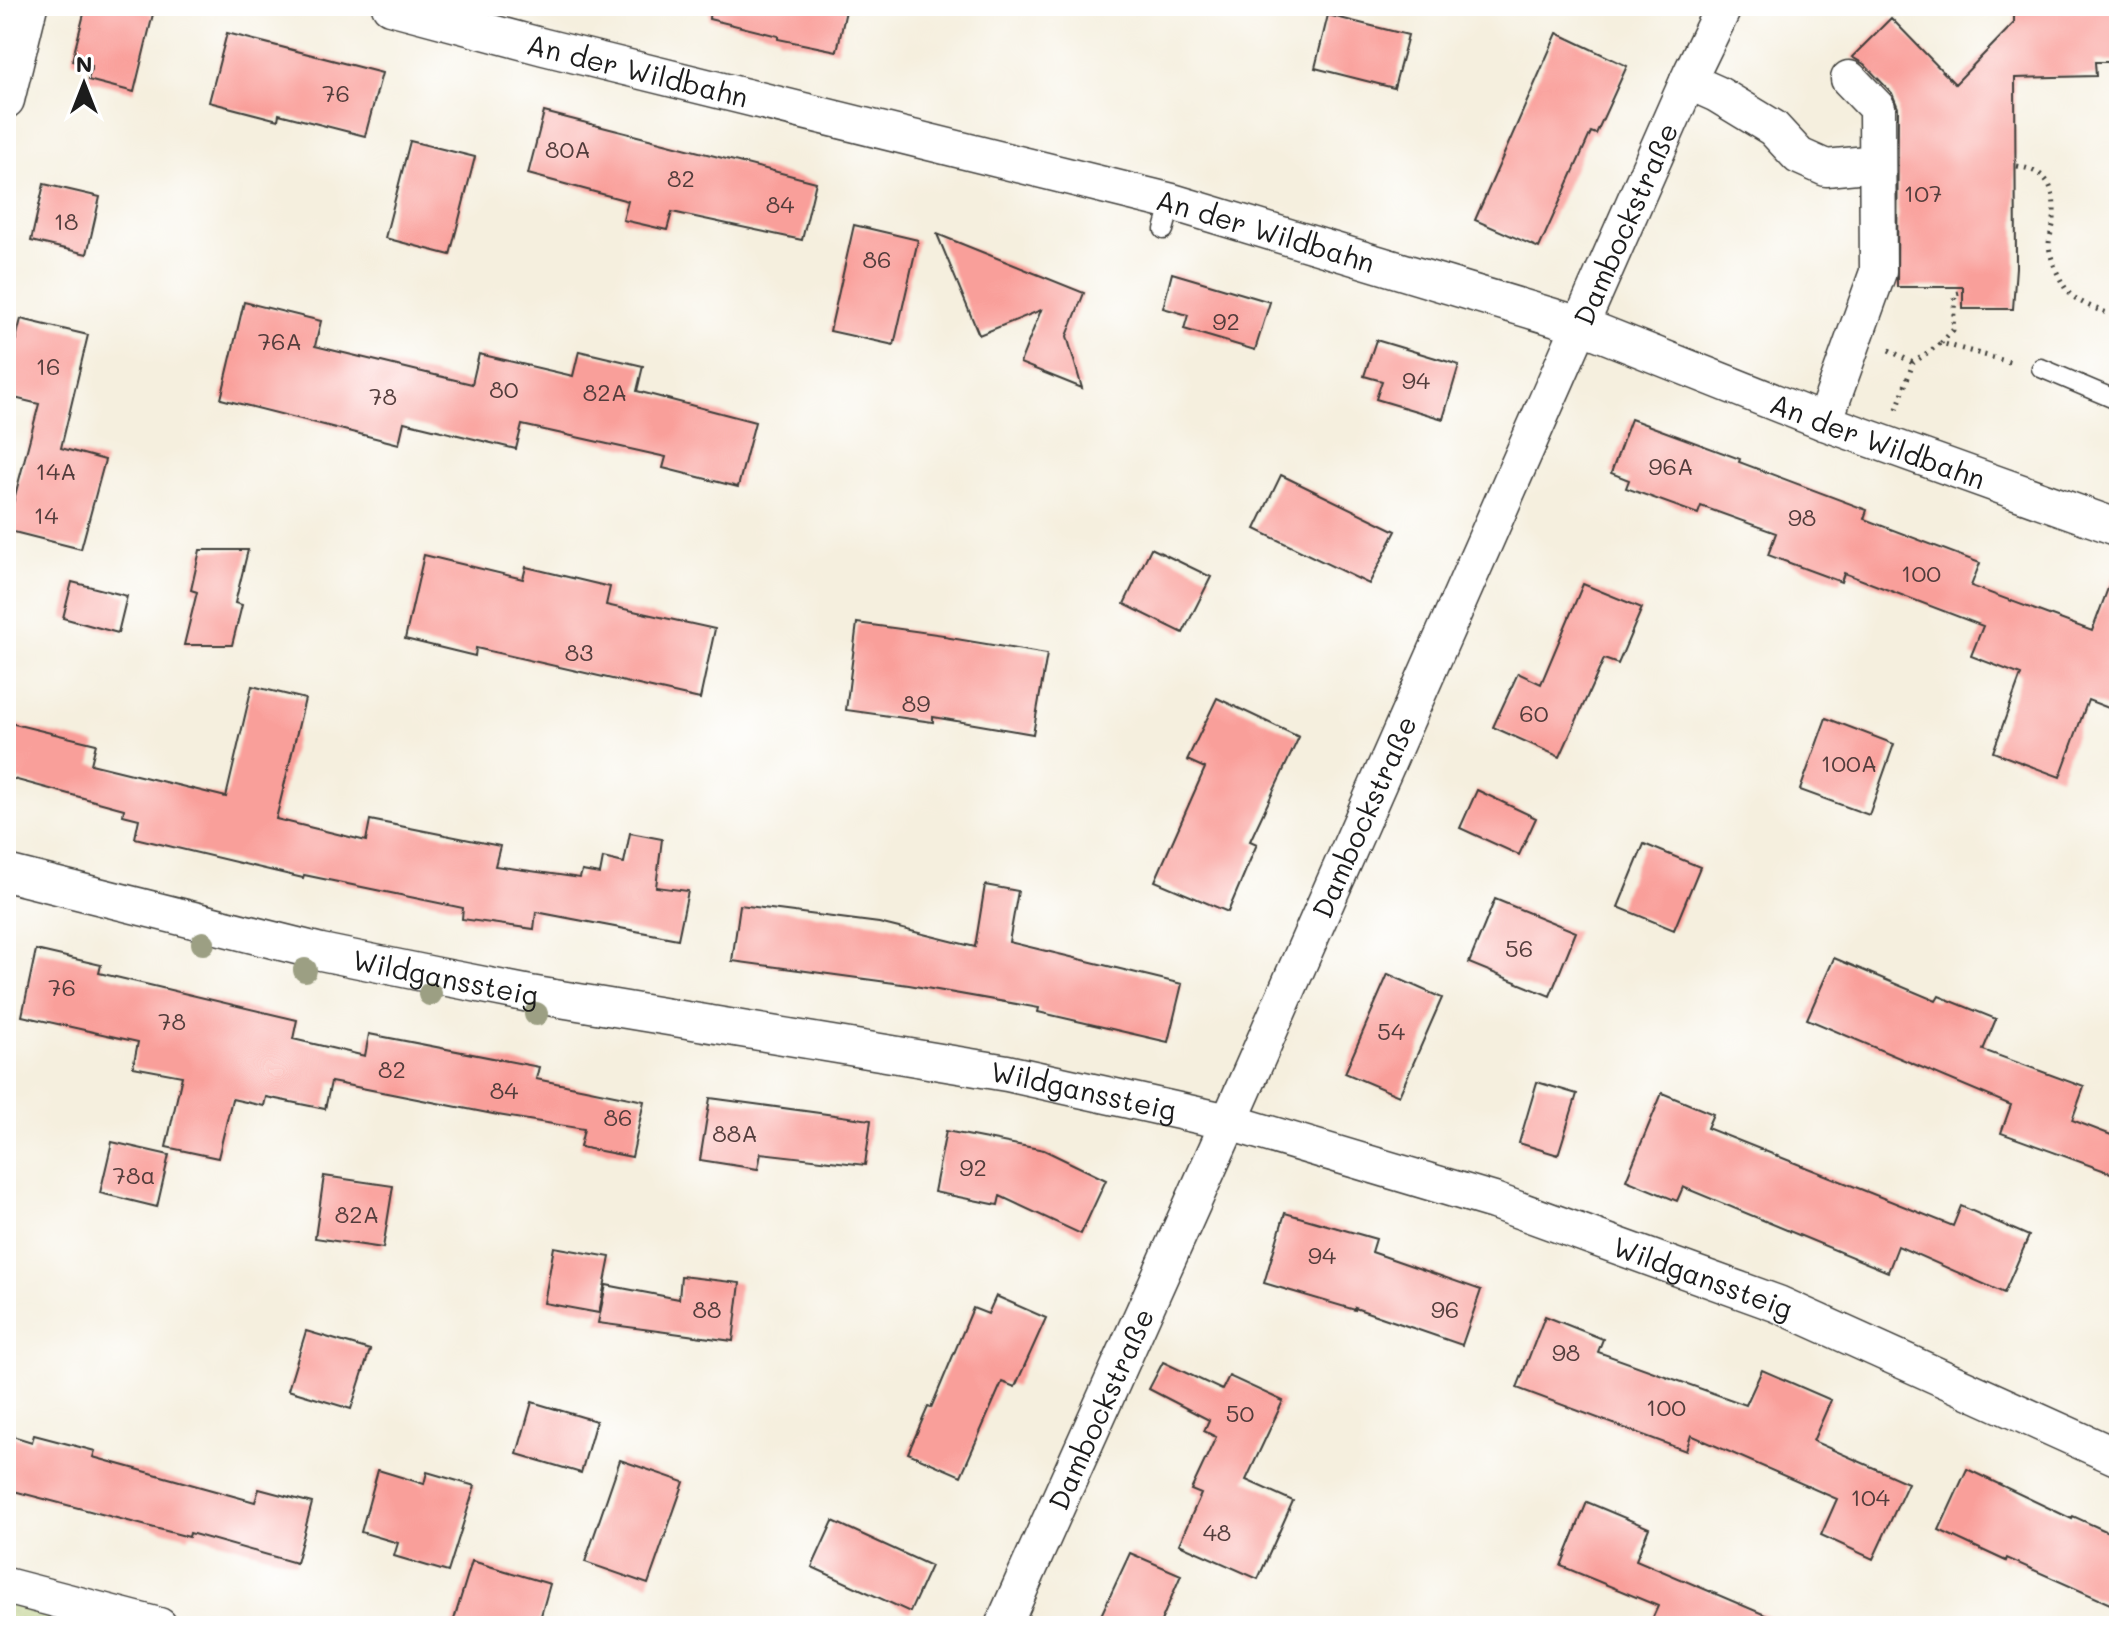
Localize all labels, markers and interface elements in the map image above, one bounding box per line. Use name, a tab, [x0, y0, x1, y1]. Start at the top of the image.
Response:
street label: An der Wildbahn	[523, 25, 752, 115]
north arrow	[44, 44, 124, 124]
text: N	[76, 49, 92, 78]
house number: 76	[322, 77, 350, 108]
street label: Dambockstraße	[1565, 117, 1685, 330]
house number: 80A	[545, 133, 591, 164]
house number: 82	[667, 162, 695, 193]
house number: 107	[1904, 177, 1942, 208]
street label: An der Wildbahn	[1153, 181, 1379, 280]
house number: 84	[766, 188, 794, 219]
house number: 18	[53, 205, 79, 236]
house number: 86	[862, 243, 892, 274]
house number: 92	[1212, 305, 1240, 336]
house number: 76A	[258, 325, 302, 356]
house number: 16	[35, 350, 61, 381]
house number: 94	[1402, 364, 1430, 395]
house number: 80	[489, 373, 519, 404]
house number: 82A	[583, 376, 627, 407]
house number: 78	[369, 380, 397, 411]
street label: An der Wildbahn	[1765, 385, 1990, 497]
house number: 96A	[1648, 450, 1694, 481]
house number: 14A	[35, 455, 77, 486]
house number: 14	[34, 499, 58, 530]
house number: 98	[1788, 501, 1816, 532]
house number: 100	[1901, 557, 1941, 588]
house number: 83	[565, 636, 593, 667]
house number: 89	[902, 687, 930, 718]
house number: 60	[1519, 697, 1549, 728]
street label: Dambockstraße	[1303, 710, 1424, 923]
house number: 100A	[1821, 747, 1877, 778]
house number: 56	[1505, 932, 1533, 963]
street label: Wildganssteig	[350, 941, 541, 1013]
house number: 76	[48, 971, 76, 1002]
house number: 78	[158, 1005, 186, 1036]
house number: 54	[1377, 1015, 1405, 1046]
house number: 82	[378, 1053, 406, 1084]
street label: Wildganssteig	[988, 1053, 1180, 1128]
house number: 84	[490, 1074, 518, 1105]
house number: 86	[603, 1101, 633, 1132]
house number: 88A	[712, 1117, 758, 1148]
house number: 92	[959, 1151, 987, 1182]
house number: 78a	[113, 1159, 155, 1190]
house number: 82A	[335, 1198, 379, 1229]
street label: Wildganssteig	[1608, 1228, 1799, 1327]
house number: 94	[1308, 1239, 1336, 1270]
house number: 88	[692, 1293, 722, 1324]
house number: 96	[1431, 1293, 1459, 1324]
street label: Dambockstraße	[1039, 1302, 1161, 1515]
house number: 98	[1552, 1336, 1580, 1367]
house number: 100	[1646, 1391, 1686, 1422]
house number: 50	[1226, 1397, 1255, 1428]
house number: 104	[1850, 1481, 1890, 1512]
house number: 48	[1203, 1516, 1231, 1547]

